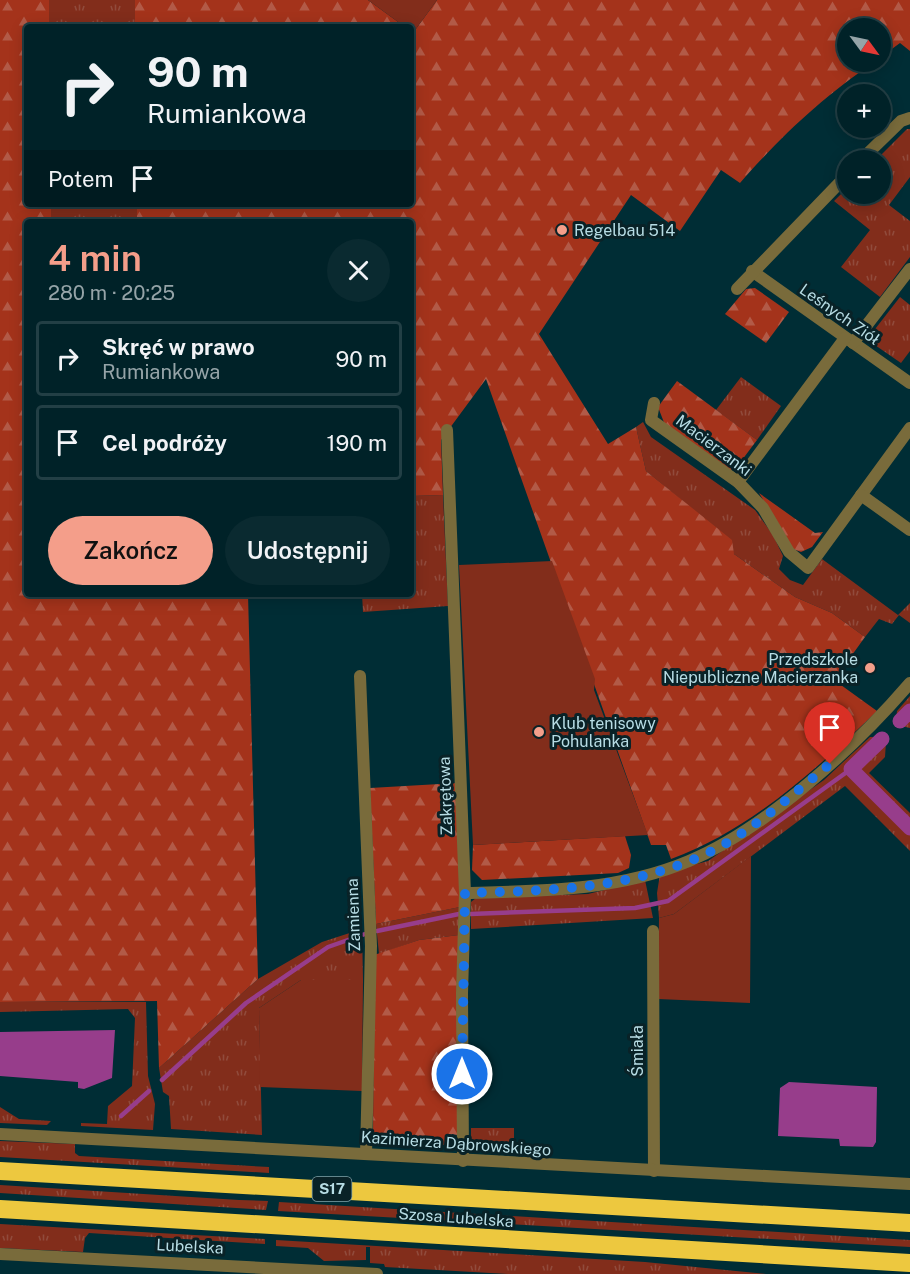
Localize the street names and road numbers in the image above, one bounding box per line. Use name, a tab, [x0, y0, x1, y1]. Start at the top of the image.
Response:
street label: Leśnych Ziół	[796, 280, 884, 349]
street label: Macierzanki	[672, 411, 755, 480]
street label: Zakrętowa	[435, 756, 456, 836]
street label: Zamienna	[343, 878, 364, 952]
street label: Śmiała	[627, 1025, 647, 1077]
street label: Kazimierza Dąbrowskiego	[360, 1127, 552, 1160]
road number: S17	[312, 1177, 352, 1201]
street label: Szosa Lubelska	[398, 1204, 514, 1231]
street label: Lubelska	[156, 1235, 224, 1258]

